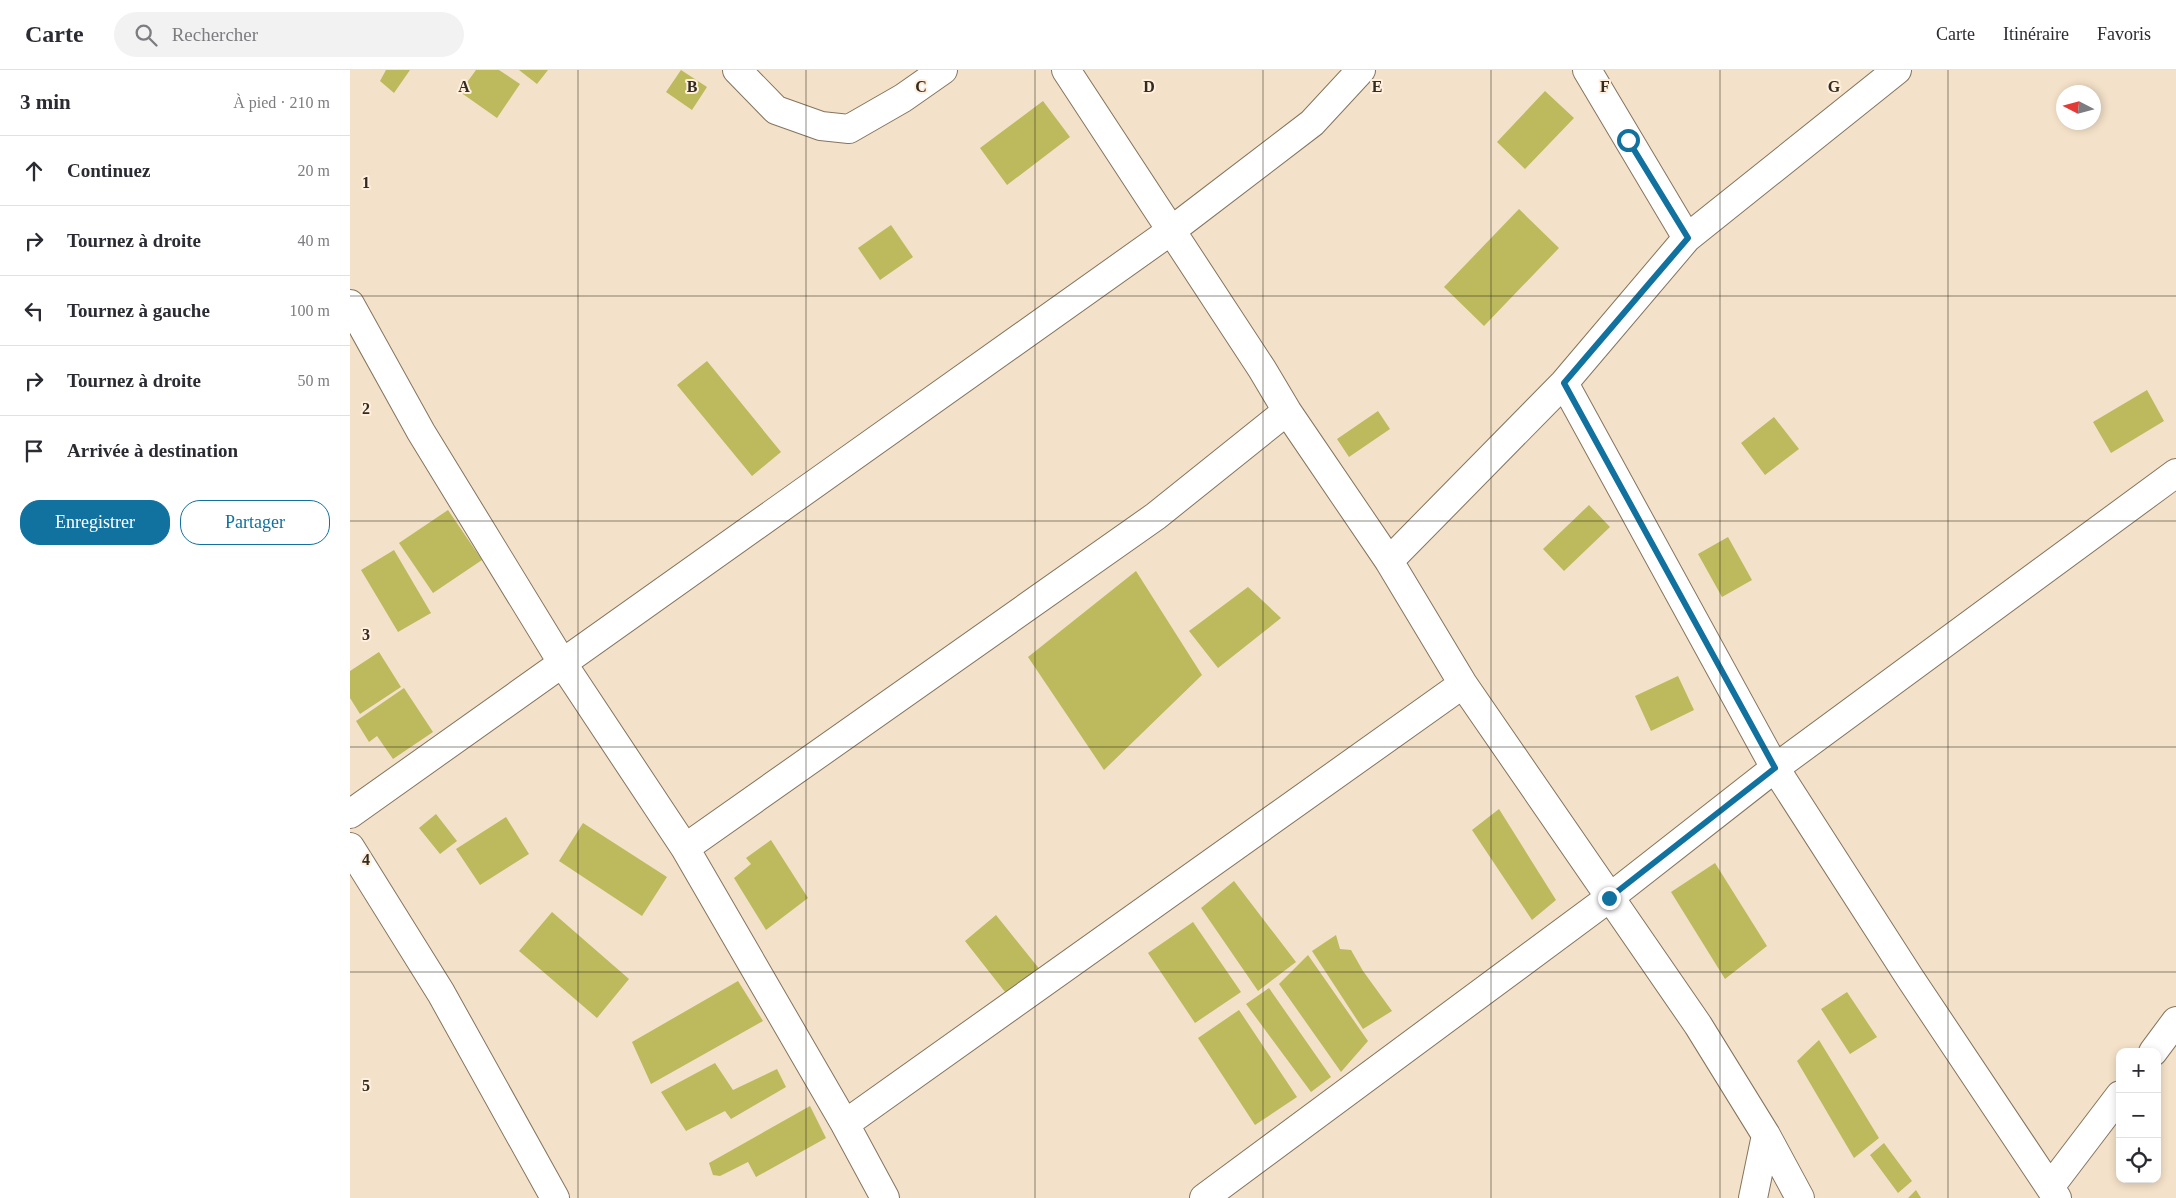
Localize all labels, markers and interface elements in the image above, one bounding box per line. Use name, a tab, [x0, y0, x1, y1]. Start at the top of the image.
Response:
search box	[114, 12, 464, 57]
text: Carte	[25, 21, 84, 47]
icon: search	[132, 21, 160, 49]
text: Rechercher	[172, 24, 258, 45]
text: Carte	[1936, 24, 1975, 44]
text: Itinéraire	[2003, 24, 2069, 44]
text: Favoris	[2097, 24, 2151, 44]
text: A	[458, 78, 470, 95]
text: B	[687, 78, 698, 95]
text: C	[915, 78, 927, 95]
text: D	[1143, 78, 1155, 95]
text: E	[1372, 78, 1382, 95]
text: F	[1600, 78, 1610, 95]
text: G	[1828, 78, 1841, 95]
north arrow	[2056, 85, 2101, 130]
text: 3 min	[20, 90, 71, 114]
text: À pied · 210 m	[233, 94, 330, 111]
route start	[1617, 129, 1640, 152]
icon: ahead	[20, 157, 48, 185]
text: Continuez	[67, 160, 150, 181]
text: 20 m	[298, 162, 330, 179]
text: 1	[362, 174, 370, 191]
icon: right	[20, 227, 48, 255]
text: Tournez à droite	[67, 230, 201, 251]
text: 40 m	[298, 232, 330, 249]
icon: left	[20, 297, 48, 325]
text: Tournez à gauche	[67, 300, 210, 321]
text: 100 m	[290, 302, 330, 319]
icon: right	[20, 367, 48, 395]
text: Tournez à droite	[67, 370, 201, 391]
text: 50 m	[298, 372, 330, 389]
text: 2	[362, 400, 370, 417]
icon: arrive	[20, 437, 48, 465]
text: Arrivée à destination	[67, 440, 238, 461]
button: Enregistrer	[20, 500, 170, 545]
button: Partager	[180, 500, 330, 545]
text: 3	[362, 626, 370, 643]
text: 4	[362, 851, 370, 868]
route end	[1598, 887, 1621, 910]
map controls	[2116, 1048, 2161, 1183]
button: +	[2116, 1048, 2161, 1093]
text: 5	[362, 1077, 370, 1094]
button: −	[2116, 1093, 2161, 1138]
button: locate	[2116, 1138, 2161, 1183]

